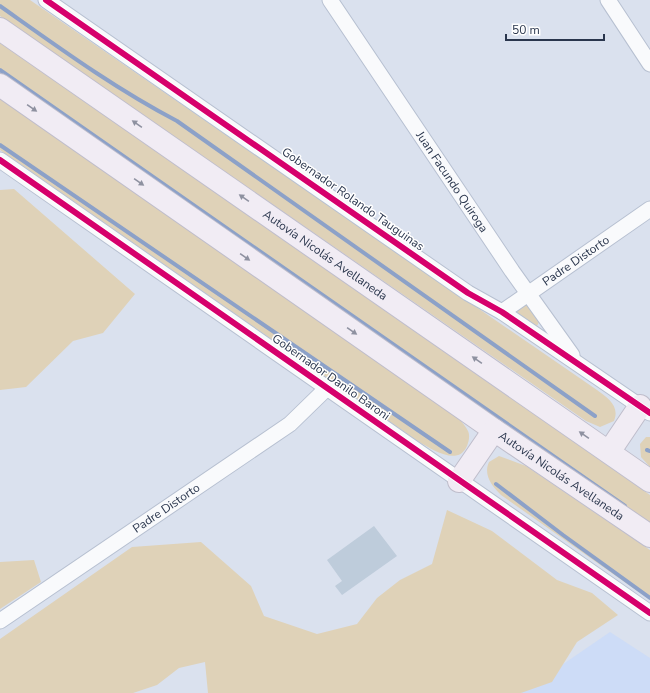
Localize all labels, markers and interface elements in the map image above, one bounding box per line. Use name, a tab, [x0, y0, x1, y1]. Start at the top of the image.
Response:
scale bar	[506, 16, 604, 42]
text: 50 m	[512, 22, 540, 38]
one-way arrow	[27, 104, 37, 112]
one-way arrow	[132, 120, 142, 128]
street label: Juan Facundo Quiroga	[412, 127, 492, 236]
street label: Gobernador Rolando Tauguinas	[279, 144, 427, 254]
one-way arrow	[133, 178, 144, 186]
one-way arrow	[238, 194, 249, 202]
street label: Autovía Nicolás Avellaneda	[260, 206, 391, 304]
street label: Padre Distorto	[539, 232, 613, 289]
one-way arrow	[240, 253, 250, 261]
one-way arrow	[347, 327, 357, 335]
street label: Gobernador Danilo Baroni	[269, 330, 393, 424]
one-way arrow	[472, 356, 482, 364]
street label: Autovía Nicolás Avellaneda	[496, 427, 627, 524]
one-way arrow	[578, 431, 589, 439]
street label: Padre Distorto	[129, 479, 203, 537]

